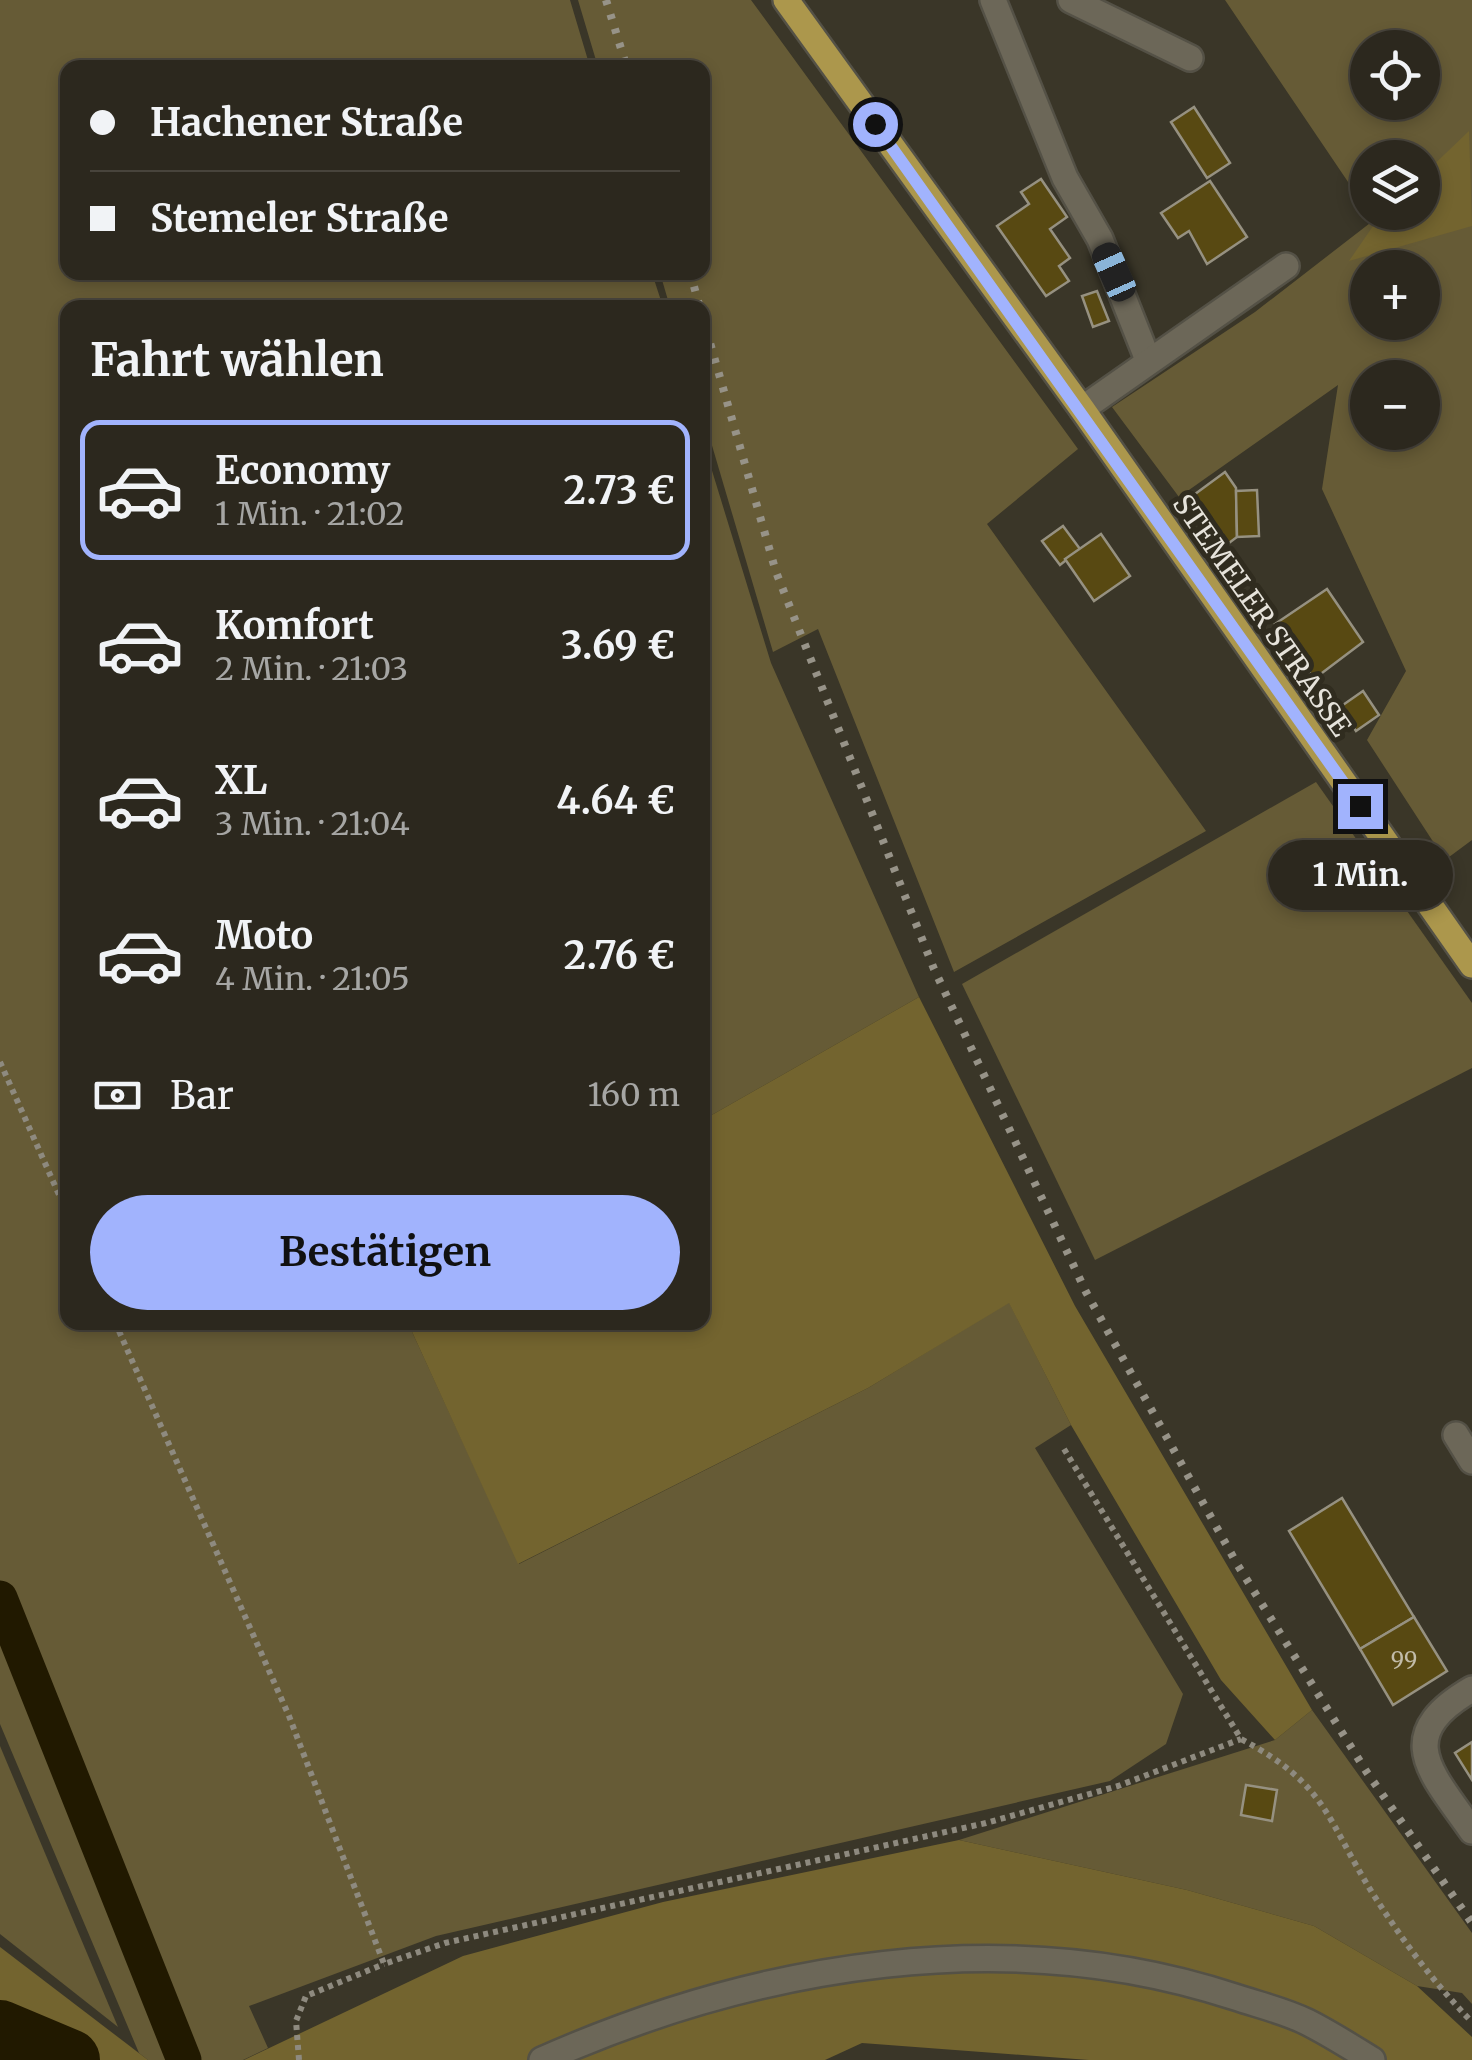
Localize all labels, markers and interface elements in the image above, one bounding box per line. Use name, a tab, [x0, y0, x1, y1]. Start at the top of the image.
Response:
map controls	[1350, 30, 1440, 450]
button: locate	[1350, 30, 1440, 120]
text: Hachener Straße	[150, 99, 463, 146]
route start	[853, 102, 898, 147]
button: layers	[1350, 140, 1440, 230]
text: Stemeler Straße	[150, 195, 448, 242]
car	[1088, 238, 1140, 306]
button: +	[1350, 250, 1440, 340]
text: Fahrt wählen	[90, 332, 384, 388]
button: −	[1350, 360, 1440, 450]
icon: car	[95, 445, 185, 535]
text: Economy	[215, 447, 390, 494]
text: 2.73 €	[564, 467, 675, 514]
street label: STEMELER STRASSE	[1165, 487, 1359, 743]
text: 1 Min. · 21:02	[215, 494, 405, 534]
icon: car	[95, 600, 185, 690]
text: Komfort	[215, 602, 374, 649]
text: 3.69 €	[561, 622, 675, 669]
text: 2 Min. · 21:03	[215, 649, 408, 689]
icon: car	[95, 755, 185, 845]
text: XL	[215, 757, 267, 804]
text: 4.64 €	[556, 777, 675, 824]
route end	[1338, 784, 1383, 829]
text: 3 Min. · 21:04	[215, 804, 410, 844]
callout: 1 Min.	[1268, 841, 1452, 911]
text: 1 Min.	[1313, 855, 1408, 895]
icon: car	[95, 910, 185, 1000]
text: Moto	[215, 912, 313, 959]
text: 2.76 €	[564, 932, 675, 979]
text: 4 Min. · 21:05	[215, 959, 410, 999]
icon: cash	[90, 1068, 145, 1123]
text: Bar	[170, 1072, 234, 1119]
text: 160 m	[588, 1075, 680, 1115]
button: Bestätigen	[90, 1195, 680, 1310]
house number: 99	[1391, 1646, 1417, 1674]

